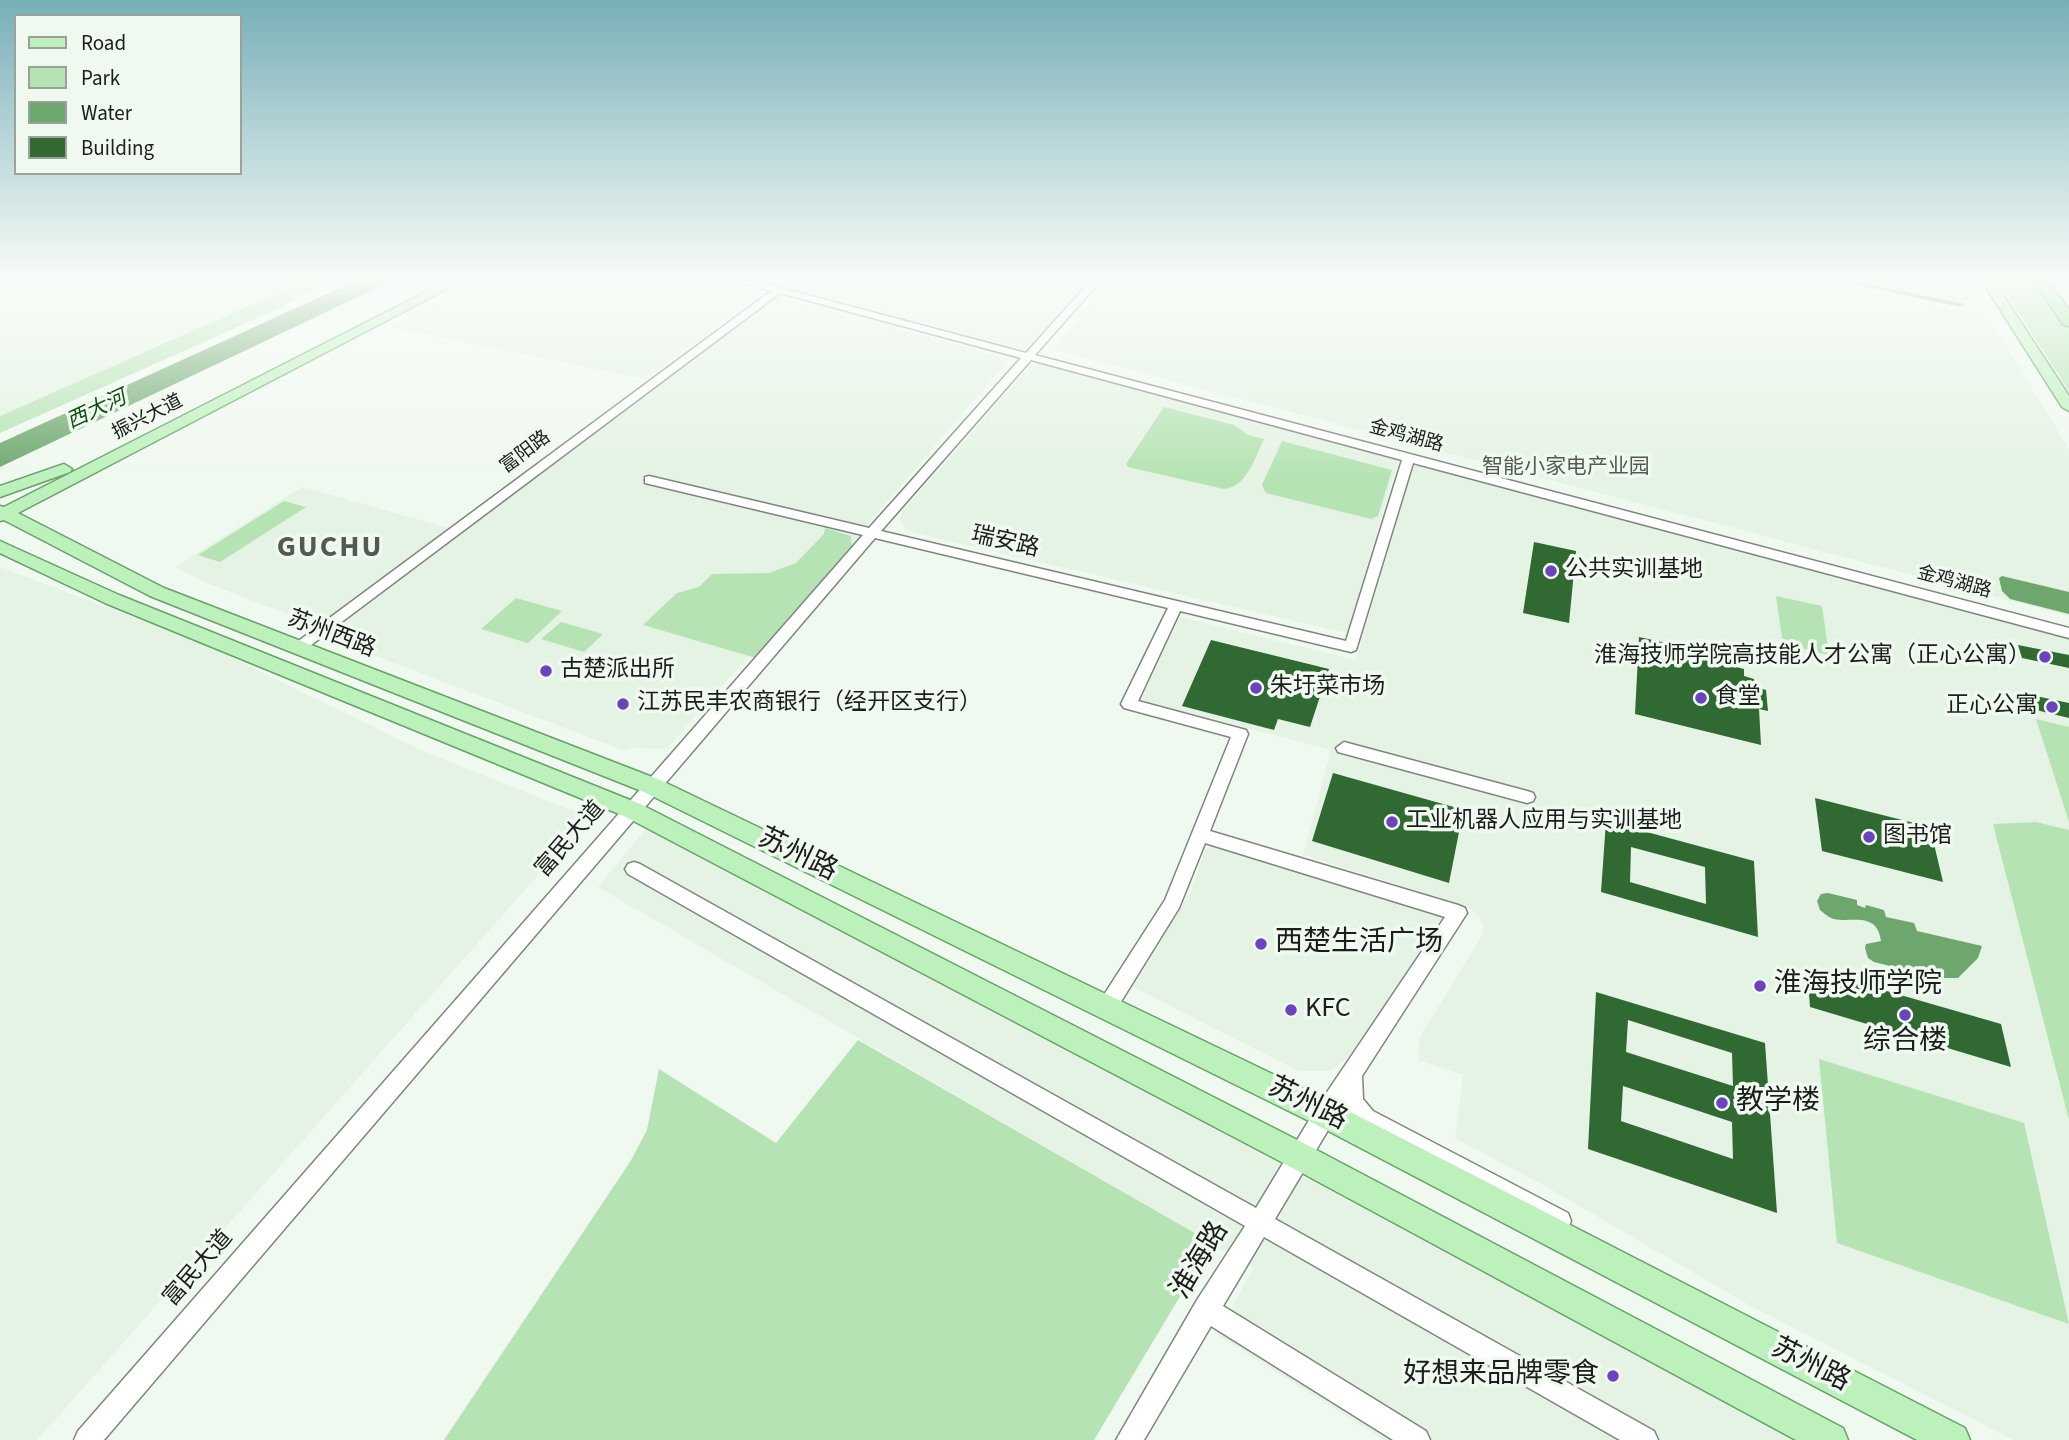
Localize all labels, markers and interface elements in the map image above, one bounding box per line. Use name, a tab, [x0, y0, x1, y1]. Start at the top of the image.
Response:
legend	[14, 14, 242, 175]
text: Road	[81, 28, 126, 58]
text: Park	[81, 63, 120, 93]
text: Water	[81, 98, 132, 128]
text: Building	[81, 133, 154, 163]
water label: 西大河	[63, 386, 131, 436]
street label: 振兴大道	[109, 391, 187, 445]
street label: 金鸡湖路	[1366, 416, 1446, 458]
street label: 富阳路	[496, 427, 556, 479]
district label: 智能小家电产业园	[1482, 455, 1650, 481]
street label: 瑞安路	[968, 522, 1042, 564]
district label: GUCHU	[277, 531, 383, 567]
place label: 公共实训基地	[1565, 557, 1703, 585]
street label: 金鸡湖路	[1914, 562, 1994, 604]
marker: 公共实训基地	[1543, 563, 1559, 579]
street label: 苏州西路	[283, 606, 379, 664]
place label: 淮海技师学院高技能人才公寓（正心公寓）	[1594, 643, 2031, 671]
marker: 淮海技师学院高技能人才公寓（正心公寓）	[2037, 649, 2053, 665]
place label: 古楚派出所	[560, 657, 675, 685]
marker: 古楚派出所	[538, 663, 554, 679]
place label: 朱圩菜市场	[1270, 674, 1385, 702]
marker: 朱圩菜市场	[1248, 680, 1264, 696]
place label: 食堂	[1715, 684, 1761, 712]
place label: 江苏民丰农商银行（经开区支行）	[637, 690, 982, 718]
marker: 食堂	[1693, 690, 1709, 706]
place label: 正心公寓	[1946, 693, 2038, 721]
marker: 江苏民丰农商银行（经开区支行）	[615, 696, 631, 712]
marker: 正心公寓	[2044, 699, 2060, 715]
street label: 富民大道	[530, 796, 612, 884]
place label: 工业机器人应用与实训基地	[1406, 808, 1682, 836]
marker: 工业机器人应用与实训基地	[1384, 814, 1400, 830]
street label: 苏州路	[752, 822, 842, 890]
place label: 图书馆	[1883, 823, 1952, 851]
marker: 图书馆	[1861, 829, 1877, 845]
place label: 西楚生活广场	[1275, 927, 1443, 961]
marker: 西楚生活广场	[1253, 936, 1269, 952]
place label: 淮海技师学院	[1774, 969, 1942, 1003]
marker: 淮海技师学院	[1752, 978, 1768, 994]
place label: KFC	[1305, 993, 1351, 1027]
marker: KFC	[1283, 1002, 1299, 1018]
marker: 综合楼	[1897, 1007, 1913, 1023]
place label: 综合楼	[1863, 1026, 1947, 1060]
street label: 苏州路	[1262, 1071, 1352, 1139]
place label: 教学楼	[1736, 1086, 1820, 1120]
marker: 教学楼	[1714, 1095, 1730, 1111]
street label: 淮海路	[1165, 1216, 1237, 1306]
street label: 富民大道	[158, 1225, 240, 1313]
street label: 苏州路	[1765, 1332, 1855, 1400]
place label: 好想来品牌零食	[1403, 1359, 1599, 1393]
marker: 好想来品牌零食	[1605, 1368, 1621, 1384]

